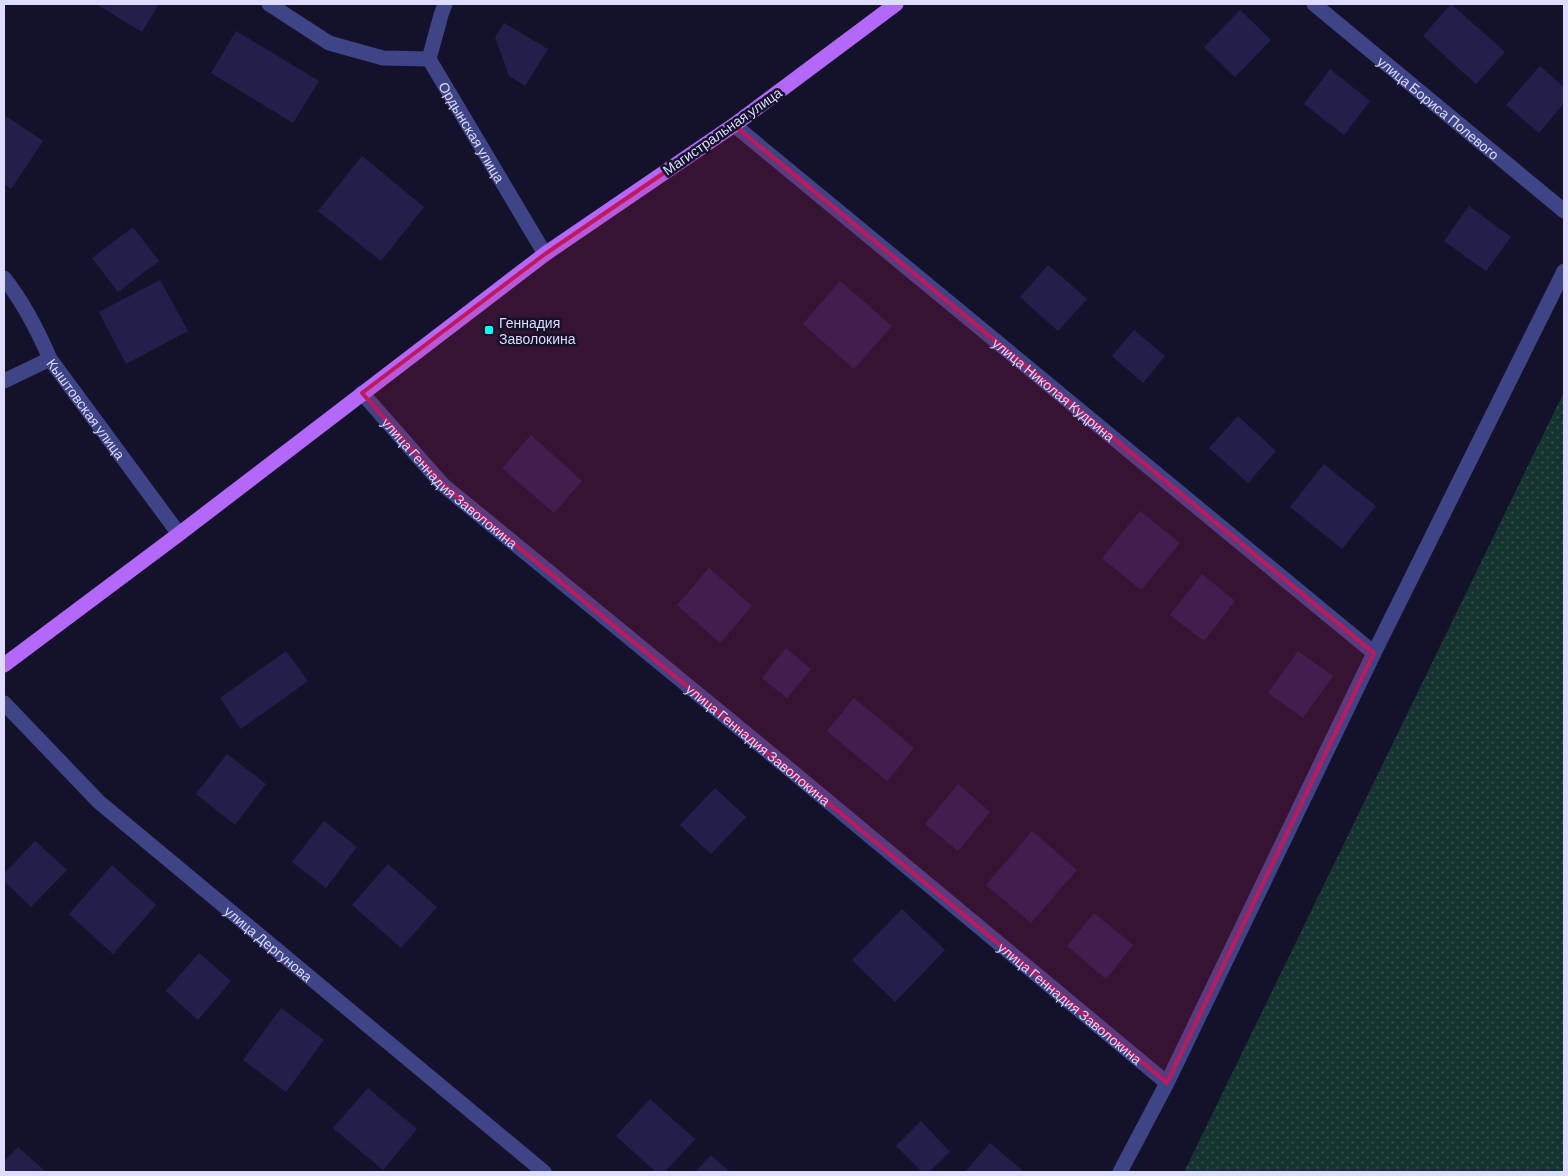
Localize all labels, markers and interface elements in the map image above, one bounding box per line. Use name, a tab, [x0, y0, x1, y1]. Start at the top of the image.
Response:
street label: улица Бориса Полевого	[1375, 52, 1503, 163]
street label: Ордынская улица	[436, 78, 509, 186]
street label: Магистральная улица	[659, 83, 785, 179]
place label: Геннадия Заволокина	[499, 314, 576, 347]
marker: Геннадия Заволокина	[483, 324, 495, 336]
street label: улица Николая Кудрина	[990, 334, 1119, 445]
street label: Кыштовская улица	[44, 355, 129, 462]
street label: улица Геннадия Заволокина	[379, 414, 522, 552]
street label: улица Геннадия Заволокина	[683, 680, 834, 809]
street label: улица Дергунова	[221, 902, 316, 985]
street label: улица Геннадия Заволокина	[995, 938, 1146, 1068]

